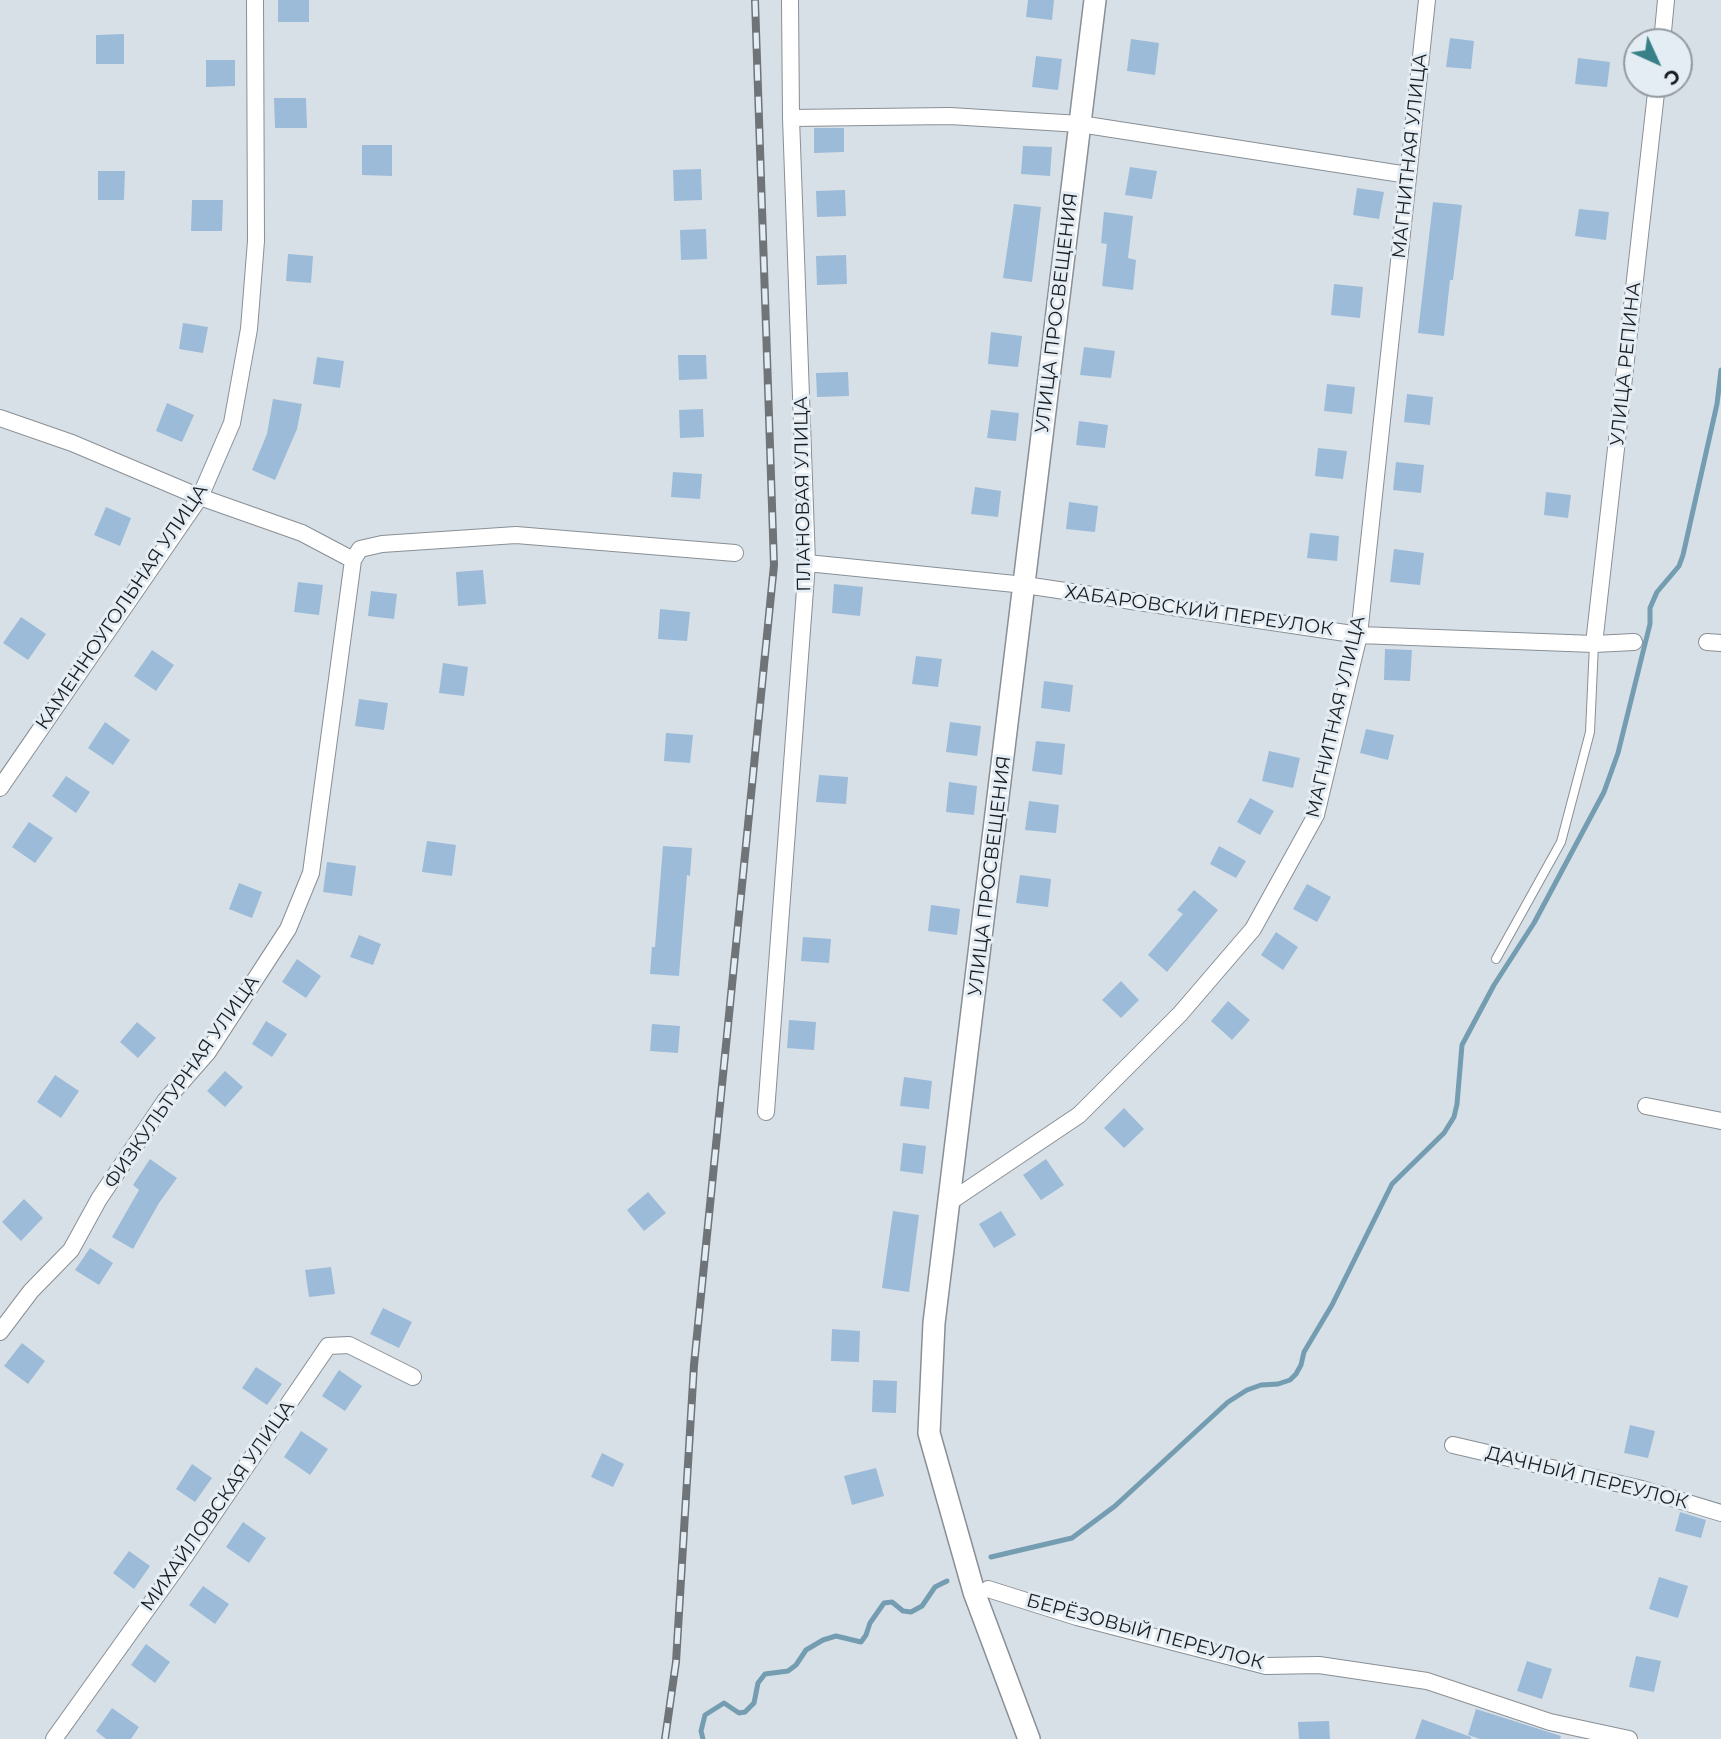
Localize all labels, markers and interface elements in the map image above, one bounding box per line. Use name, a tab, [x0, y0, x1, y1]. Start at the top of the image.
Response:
north arrow	[1623, 28, 1693, 98]
street label: МАГНИТНАЯ УЛИЦА	[1388, 52, 1432, 260]
text: С	[1659, 64, 1685, 90]
street label: УЛИЦА ПРОСВЕЩЕНИЯ	[1031, 191, 1083, 435]
street label: УЛИЦА РЕПИНА	[1606, 281, 1646, 447]
street label: ПЛАНОВАЯ УЛИЦА	[790, 396, 816, 592]
street label: КАМЕННОУГОЛЬНАЯ УЛИЦА	[31, 480, 213, 734]
street label: ХАБАРОВСКИЙ ПЕРЕУЛОК	[1063, 581, 1335, 641]
street label: МАГНИТНАЯ УЛИЦА	[1302, 614, 1370, 820]
street label: УЛИЦА ПРОСВЕЩЕНИЯ	[964, 754, 1016, 998]
street label: ФИЗКУЛЬТУРНАЯ УЛИЦА	[100, 971, 264, 1193]
street label: МИХАЙЛОВСКАЯ УЛИЦА	[136, 1396, 300, 1616]
street label: ДАЧНЫЙ ПЕРЕУЛОК	[1483, 1442, 1691, 1514]
street label: БЕРЁЗОВЫЙ ПЕРЕУЛОК	[1024, 1589, 1266, 1675]

